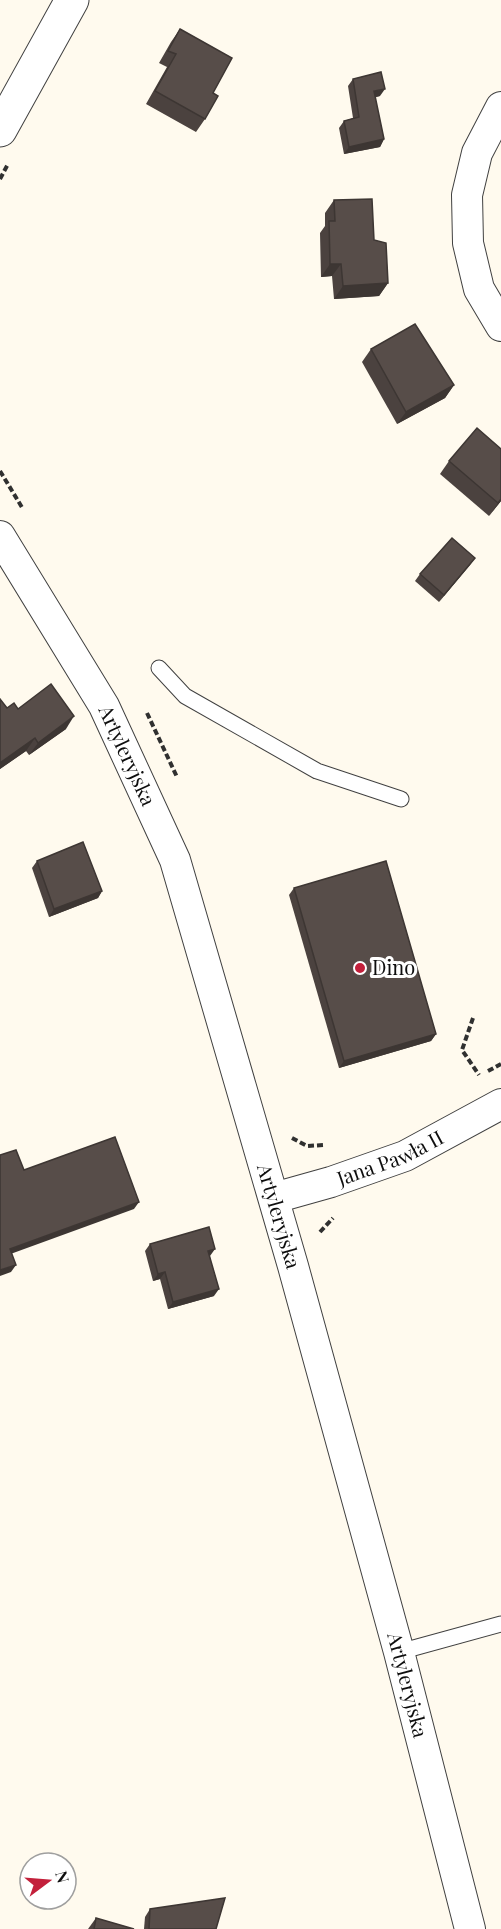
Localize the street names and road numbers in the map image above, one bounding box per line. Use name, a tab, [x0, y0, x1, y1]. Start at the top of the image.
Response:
street label: Artyleryjska	[93, 699, 163, 810]
street label: Jana Pawła II	[332, 1123, 448, 1191]
street label: Artyleryjska	[252, 1159, 308, 1272]
street label: Artyleryjska	[382, 1628, 435, 1740]

